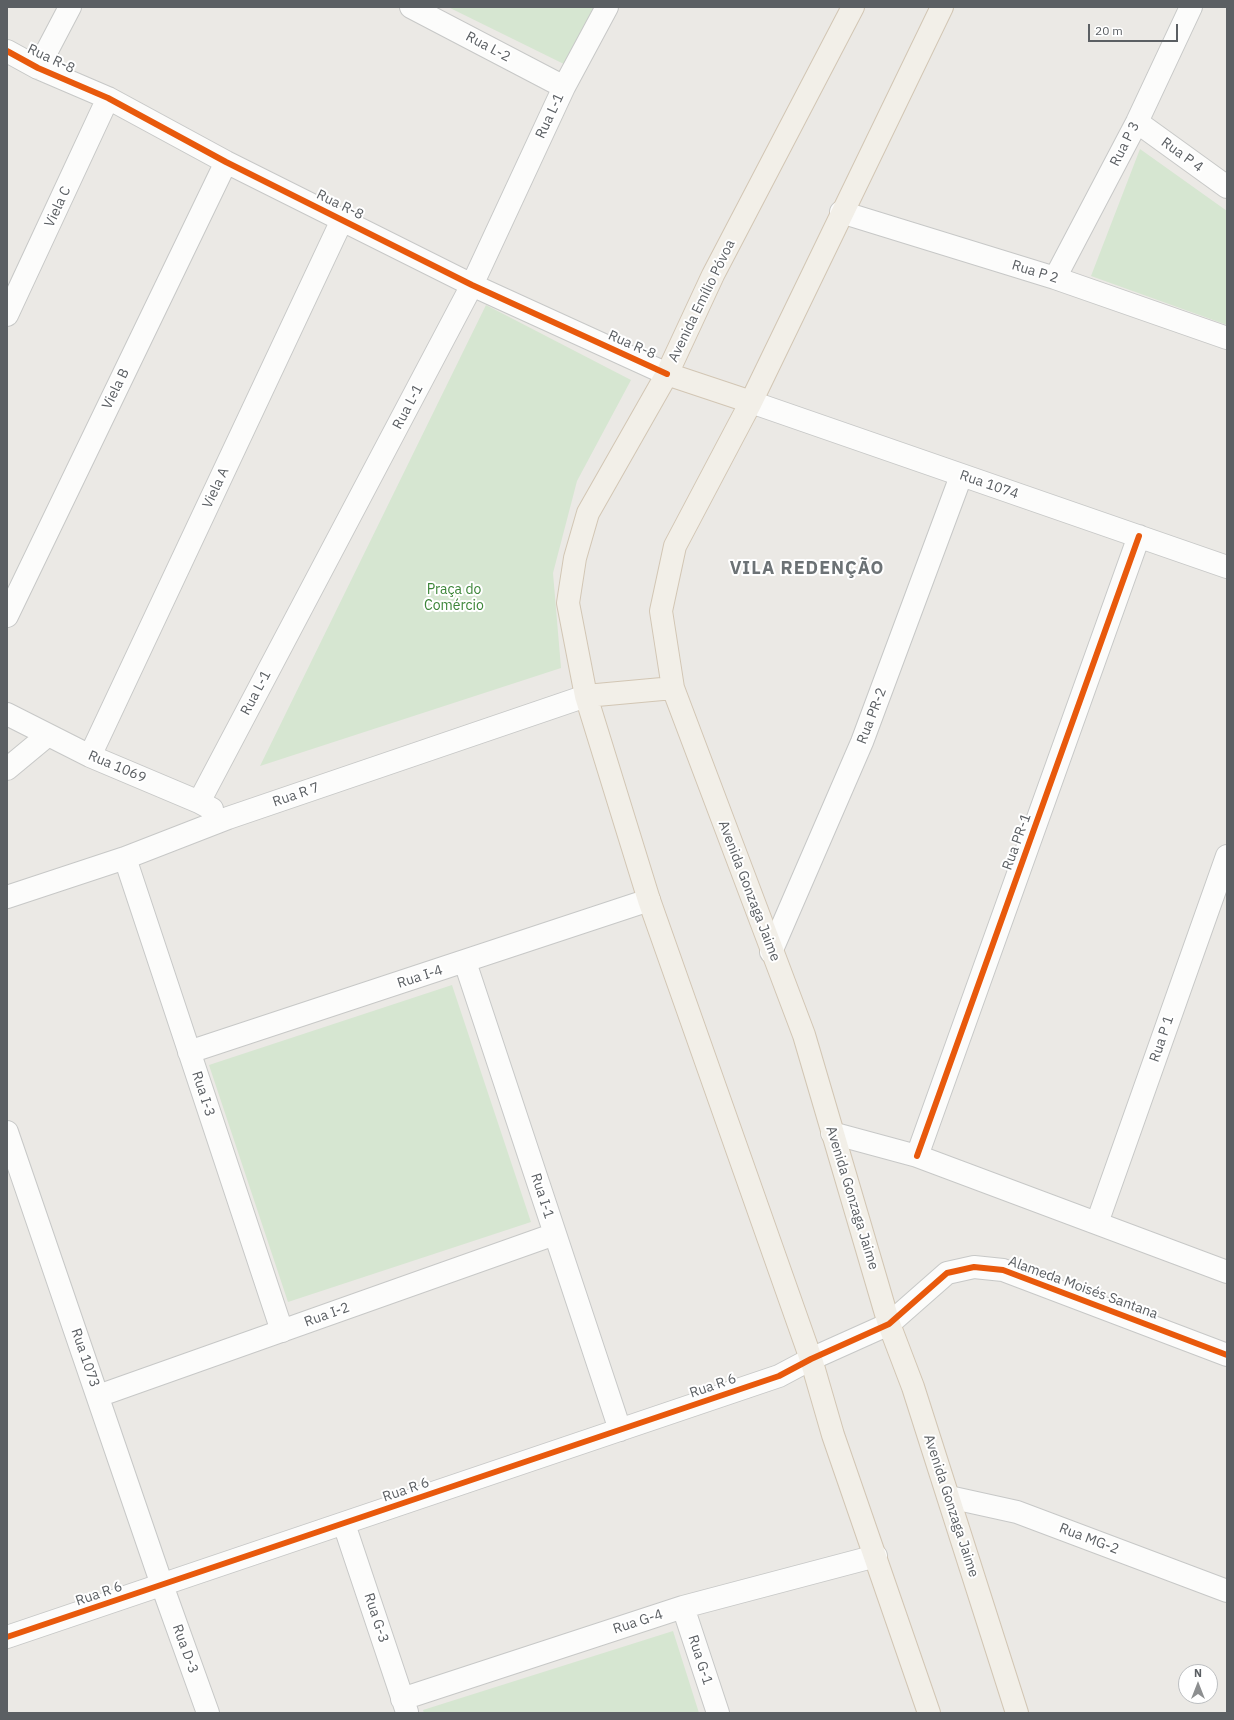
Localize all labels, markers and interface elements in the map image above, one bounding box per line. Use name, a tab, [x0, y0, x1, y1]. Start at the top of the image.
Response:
scale bar	[1090, 16, 1180, 42]
text: 20 m	[1095, 23, 1123, 38]
street label: Rua L-2	[463, 28, 513, 66]
street label: Rua R-8	[25, 41, 77, 77]
street label: Rua L-1	[532, 91, 568, 141]
street label: Rua P 3	[1107, 119, 1143, 169]
street label: Rua P 4	[1158, 134, 1206, 176]
street label: Viela C	[41, 184, 75, 230]
street label: Rua R-8	[314, 186, 366, 224]
street label: Avenida Emílio Póvoa	[665, 237, 739, 365]
street label: Rua P 2	[1010, 257, 1060, 287]
street label: Rua R-8	[606, 327, 658, 363]
street label: Viela B	[99, 366, 133, 412]
street label: Rua L-1	[389, 382, 427, 432]
street label: Viela A	[199, 465, 233, 511]
street label: Rua 1074	[957, 467, 1021, 503]
district label: VILA REDENÇÃO	[730, 558, 884, 580]
park label: Praça do Comércio	[424, 582, 484, 614]
street label: Rua L-1	[237, 668, 275, 718]
street label: Rua PR-2	[854, 685, 890, 747]
street label: Rua 1069	[86, 747, 148, 787]
street label: Rua R 7	[270, 779, 322, 811]
street label: Rua PR-1	[999, 811, 1035, 873]
street label: Avenida Gonzaga Jaime	[714, 818, 784, 964]
street label: Rua I-4	[395, 962, 445, 992]
street label: Rua P 1	[1146, 1014, 1178, 1064]
street label: Rua I-3	[188, 1069, 218, 1119]
street label: Avenida Gonzaga Jaime	[822, 1124, 882, 1272]
street label: Rua I-1	[527, 1171, 557, 1221]
street label: Alameda Moisés Santana	[1006, 1253, 1160, 1323]
street label: Rua I-2	[302, 1299, 352, 1331]
street label: Rua 1073	[67, 1326, 103, 1390]
street label: Rua R 6	[687, 1370, 739, 1402]
street label: Avenida Gonzaga Jaime	[920, 1432, 982, 1580]
street label: Rua R 6	[380, 1474, 432, 1506]
street label: Rua MG-2	[1057, 1520, 1121, 1558]
street label: Rua R 6	[73, 1578, 125, 1610]
street label: Rua G-3	[360, 1591, 392, 1645]
street label: Rua G-4	[611, 1606, 665, 1638]
street label: Rua D-3	[168, 1622, 202, 1676]
street label: Rua G-1	[684, 1633, 716, 1687]
north arrow	[1178, 1664, 1218, 1704]
text: N	[1194, 1666, 1202, 1680]

